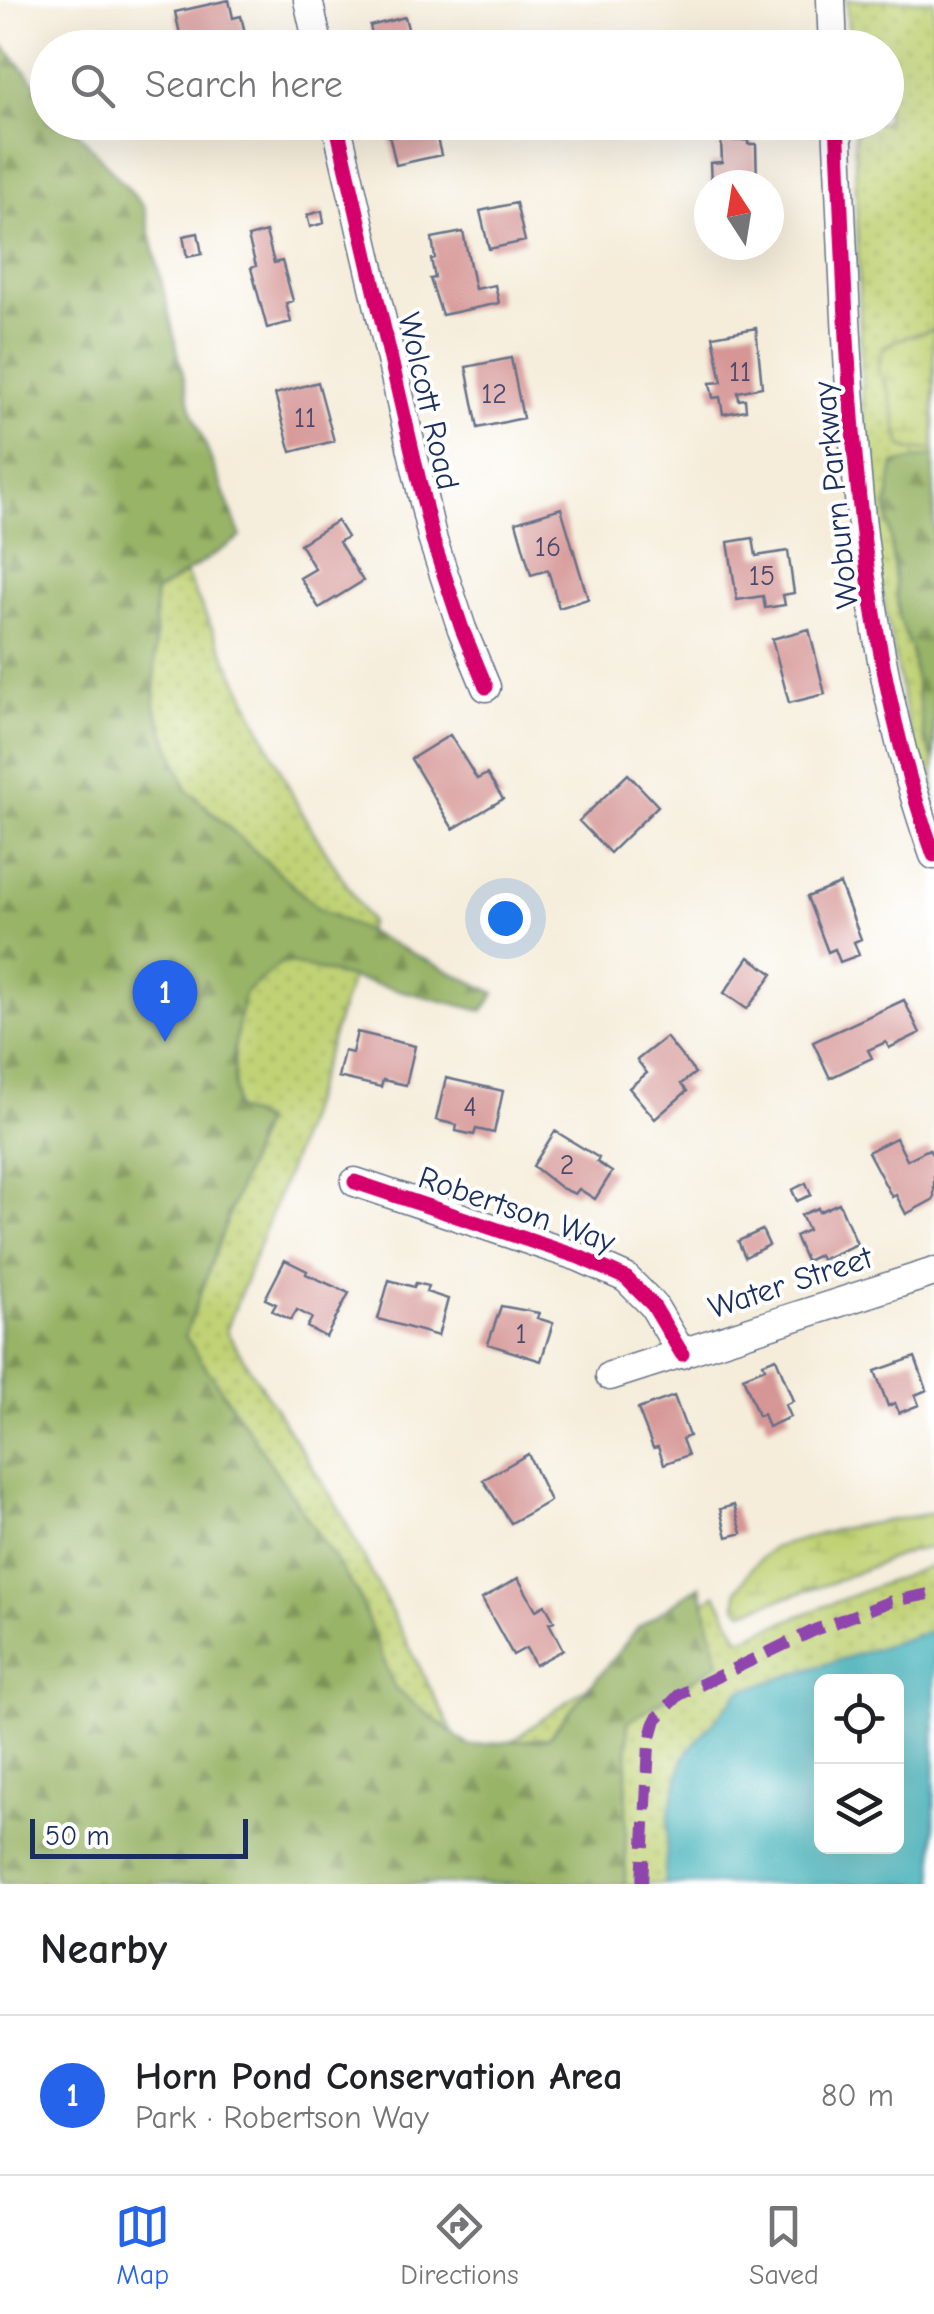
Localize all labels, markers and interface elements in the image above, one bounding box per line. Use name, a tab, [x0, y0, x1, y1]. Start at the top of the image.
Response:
search box	[30, 30, 904, 140]
icon: search	[65, 58, 120, 113]
text: Search here	[145, 63, 343, 107]
north arrow	[694, 170, 784, 260]
street label: Wolcott Road	[390, 309, 467, 493]
house number: 11	[729, 356, 751, 388]
house number: 12	[481, 378, 507, 410]
street label: Woburn Parkway	[805, 379, 866, 611]
house number: 11	[294, 402, 316, 434]
house number: 16	[535, 531, 561, 563]
house number: 15	[749, 560, 775, 592]
your location	[480, 893, 531, 944]
pin: 1	[132, 960, 198, 1042]
house number: 4	[463, 1091, 477, 1123]
house number: 2	[560, 1149, 574, 1181]
street label: Robertson Way	[414, 1159, 621, 1261]
street label: Water Street	[704, 1238, 877, 1326]
house number: 1	[515, 1318, 527, 1350]
map controls	[814, 1674, 904, 1854]
button: locate	[814, 1674, 904, 1764]
button: layers	[814, 1764, 904, 1854]
scale bar	[30, 1814, 248, 1858]
text: 50 m	[45, 1820, 110, 1852]
text: Nearby	[40, 1925, 167, 1974]
text: Horn Pond Conservation Area	[135, 2055, 623, 2099]
text: 1	[66, 2077, 79, 2114]
text: 80 m	[821, 2077, 894, 2114]
text: Park · Robertson Way	[135, 2099, 429, 2136]
tab: Map	[115, 2199, 170, 2291]
tab: Directions	[400, 2199, 519, 2291]
tab: Saved	[749, 2199, 819, 2291]

